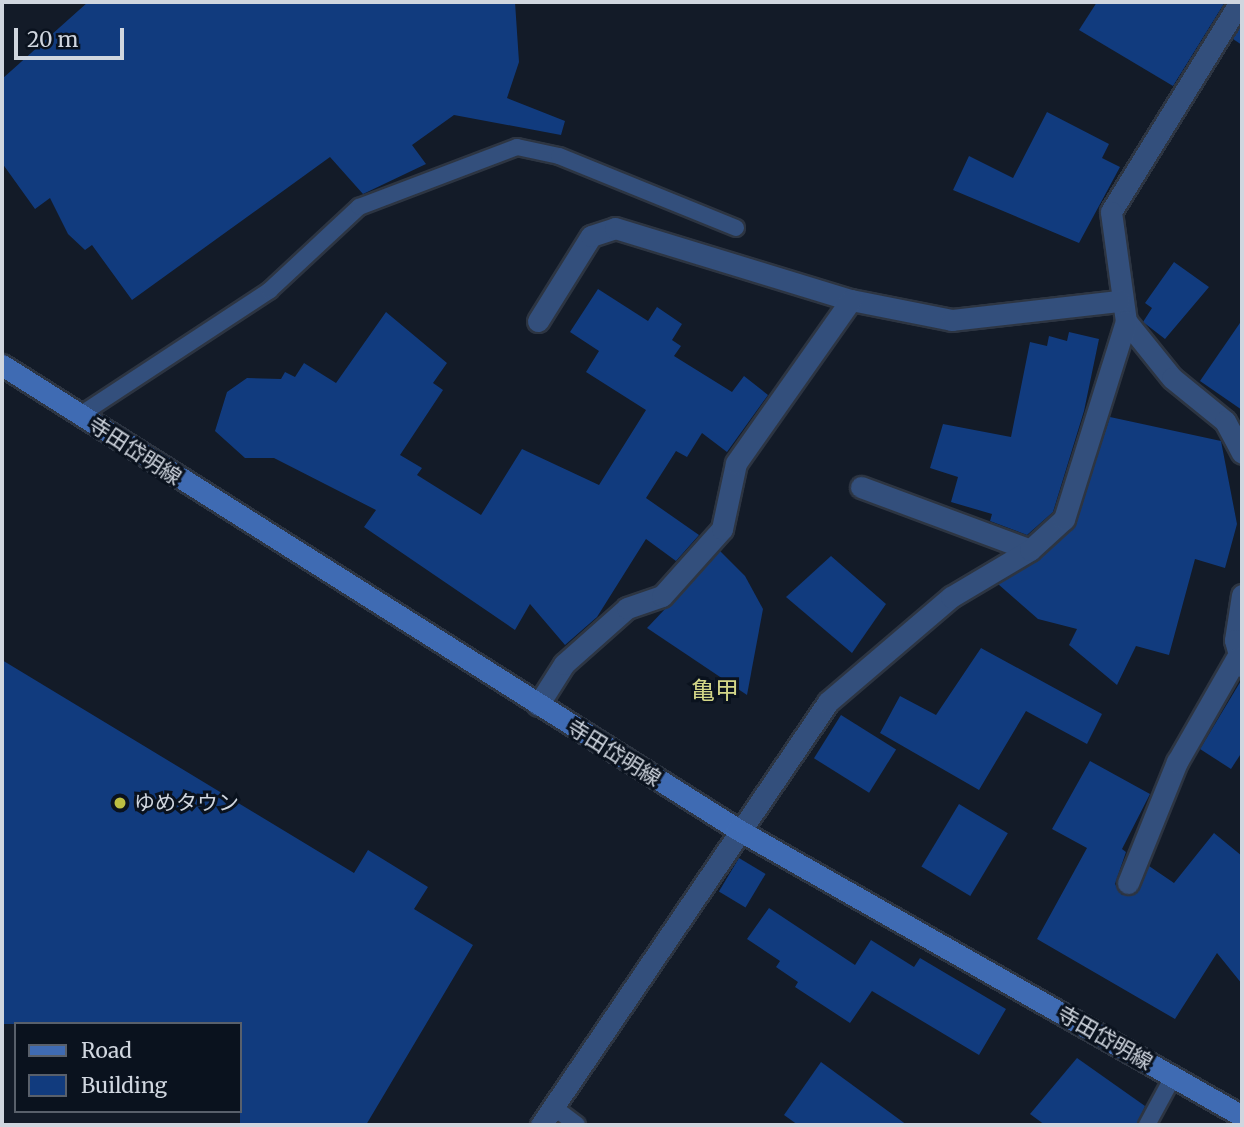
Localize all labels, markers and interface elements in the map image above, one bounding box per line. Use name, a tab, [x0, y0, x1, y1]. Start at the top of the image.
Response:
scale bar	[18, 14, 128, 58]
text: 20 m	[27, 26, 78, 53]
street label: 寺田岱明線	[84, 412, 186, 490]
district label: 亀甲	[691, 677, 739, 705]
street label: 寺田岱明線	[563, 714, 665, 792]
place label: ゆめタウン	[134, 790, 239, 816]
marker: ゆめタウン	[112, 795, 128, 811]
street label: 寺田岱明線	[1053, 1001, 1157, 1075]
legend	[14, 1022, 242, 1113]
text: Road	[81, 1037, 132, 1064]
text: Building	[81, 1072, 167, 1099]

